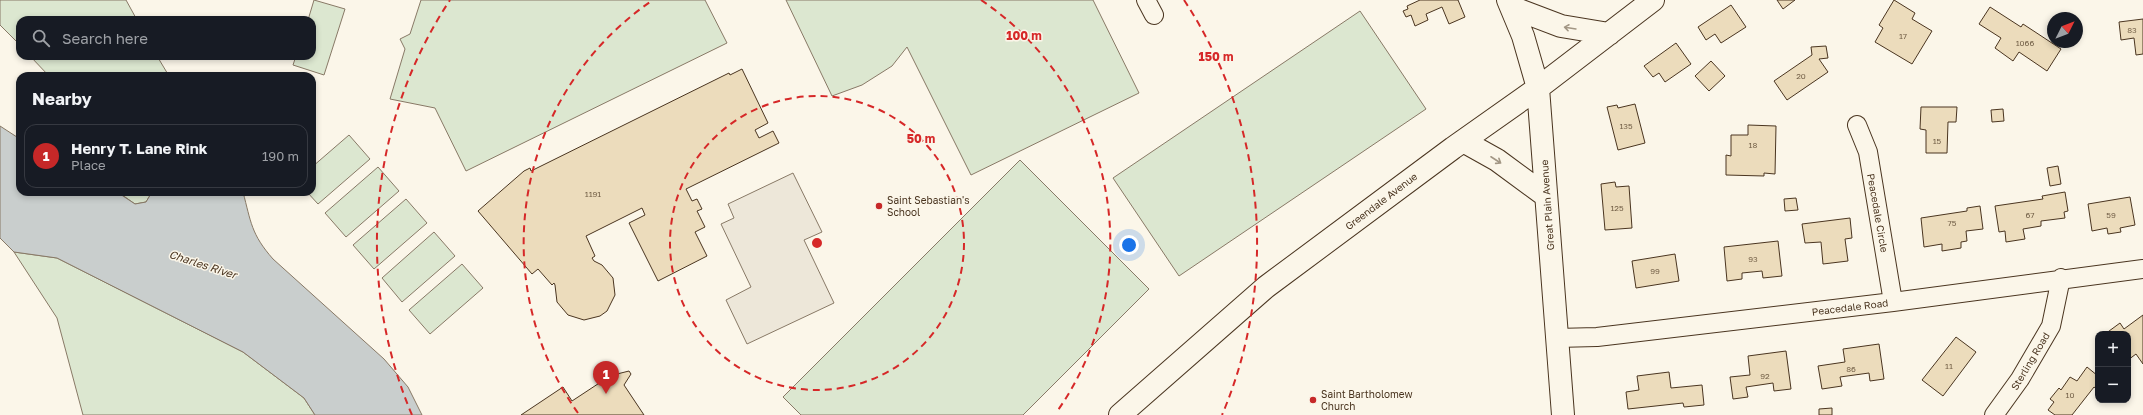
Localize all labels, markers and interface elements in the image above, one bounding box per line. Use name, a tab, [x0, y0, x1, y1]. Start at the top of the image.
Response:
north arrow	[2047, 12, 2083, 48]
search box	[16, 16, 316, 60]
one-way arrow	[1564, 24, 1577, 32]
house number: 83	[2127, 25, 2137, 35]
icon: search	[30, 27, 52, 49]
text: 100 m	[1006, 28, 1042, 43]
text: Search here	[62, 29, 148, 47]
house number: 17	[1899, 31, 1907, 41]
house number: 1066	[2016, 38, 2034, 48]
text: 150 m	[1199, 49, 1233, 64]
house number: 20	[1796, 71, 1806, 81]
text: Nearby	[32, 88, 92, 109]
house number: 135	[1619, 121, 1633, 131]
text: 50 m	[907, 131, 935, 146]
house number: 15	[1933, 136, 1942, 146]
text: Henry T. Lane Rink	[71, 139, 207, 157]
house number: 18	[1749, 140, 1757, 150]
text: 1	[43, 148, 49, 164]
text: 190 m	[262, 148, 299, 164]
one-way arrow	[1491, 156, 1502, 165]
text: Place	[71, 157, 106, 173]
street label: Great Plain Avenue	[1538, 159, 1556, 251]
street label: Greendale Avenue	[1343, 170, 1420, 232]
street label: Peacedale Circle	[1865, 173, 1891, 254]
house number: 1191	[585, 189, 601, 199]
place label: Saint Sebastian's School	[887, 194, 969, 218]
marker: Saint Sebastian's School	[874, 201, 884, 211]
house number: 125	[1610, 203, 1624, 213]
house number: 67	[2025, 210, 2035, 220]
house number: 59	[2106, 210, 2116, 220]
house number: 75	[1948, 218, 1957, 228]
your location	[1119, 235, 1139, 255]
centre of rings	[810, 236, 824, 250]
water label: Charles River	[168, 247, 240, 282]
house number: 93	[1748, 254, 1758, 264]
house number: 99	[1650, 266, 1660, 276]
street label: Peacedale Road	[1811, 296, 1889, 318]
street label: Sterling Road	[2008, 330, 2052, 392]
map controls	[2095, 331, 2131, 403]
button: +	[2095, 331, 2131, 367]
pin: 1	[593, 361, 619, 394]
house number: 11	[1945, 361, 1953, 371]
house number: 86	[1846, 364, 1856, 374]
button: −	[2095, 367, 2131, 403]
house number: 92	[1760, 371, 1770, 381]
place label: Saint Bartholomew Church	[1321, 388, 1413, 412]
house number: 10	[2066, 390, 2074, 400]
marker: Saint Bartholomew Church	[1308, 395, 1318, 405]

